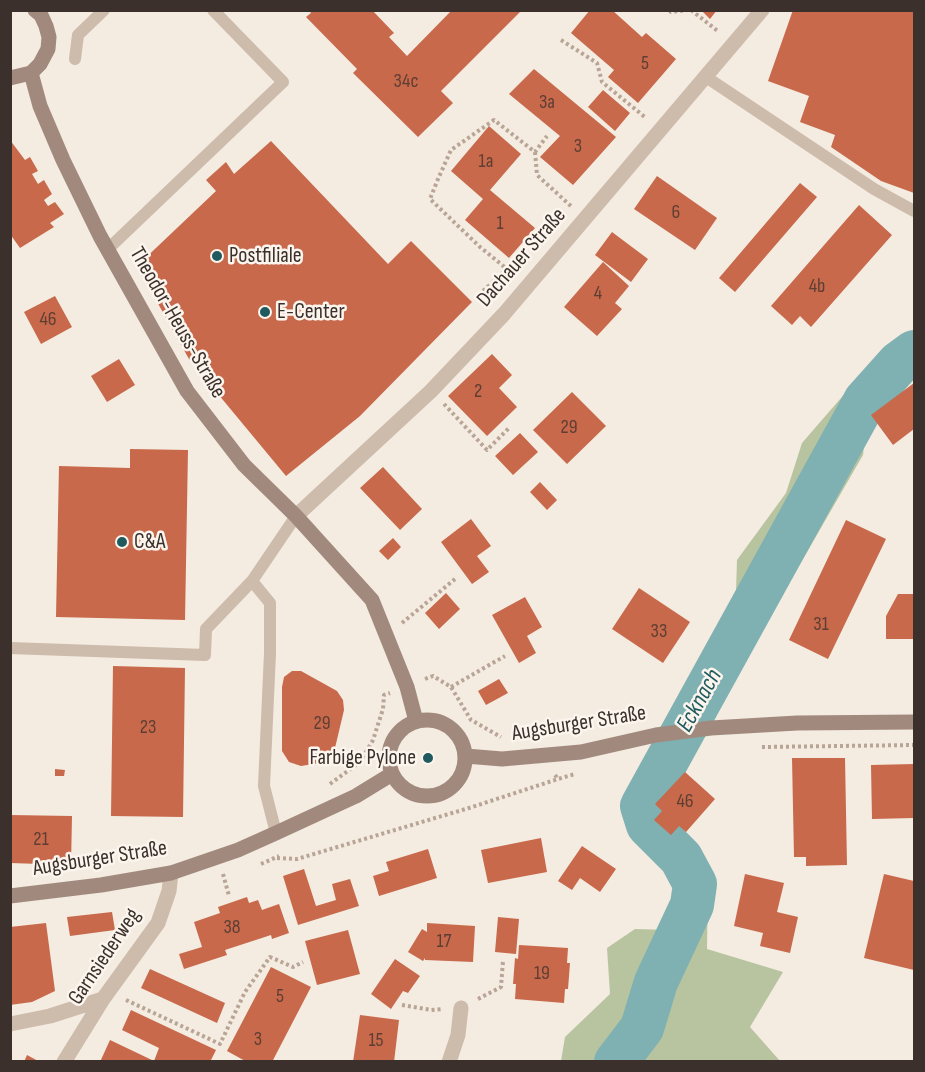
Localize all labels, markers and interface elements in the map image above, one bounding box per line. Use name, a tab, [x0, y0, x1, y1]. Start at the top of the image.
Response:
house number: 5	[641, 52, 649, 76]
house number: 34c	[394, 70, 418, 94]
house number: 3a	[539, 91, 555, 115]
house number: 3	[574, 135, 582, 159]
house number: 1a	[479, 150, 493, 174]
house number: 6	[672, 201, 680, 225]
street label: Dachauer Straße	[472, 203, 572, 313]
house number: 1	[497, 212, 503, 236]
street label: Theodor-Heuss-Straße	[123, 243, 231, 403]
place label: Postfiliale	[229, 243, 302, 269]
marker: Postfiliale	[210, 249, 224, 263]
house number: 4b	[809, 275, 825, 299]
house number: 4	[594, 282, 602, 306]
place label: E-Center	[277, 299, 345, 325]
marker: E-Center	[258, 305, 272, 319]
house number: 46	[39, 308, 57, 332]
house number: 2	[474, 380, 482, 404]
house number: 29	[560, 416, 578, 440]
place label: C&A	[134, 529, 165, 555]
marker: C&A	[115, 535, 129, 549]
house number: 31	[813, 613, 829, 637]
house number: 33	[651, 620, 667, 644]
water label: Ecknach	[671, 665, 729, 737]
street label: Augsburger Straße	[510, 700, 648, 748]
house number: 29	[313, 712, 331, 736]
house number: 23	[140, 716, 156, 740]
place label: Farbige Pylone	[309, 745, 416, 771]
marker: Farbige Pylone	[421, 751, 435, 765]
house number: 46	[676, 790, 694, 814]
house number: 21	[33, 828, 49, 852]
street label: Augsburger Straße	[31, 835, 169, 883]
street label: Garnsiederweg	[63, 904, 147, 1010]
house number: 38	[223, 916, 241, 940]
house number: 17	[437, 930, 451, 954]
house number: 19	[534, 962, 550, 986]
house number: 5	[276, 985, 284, 1009]
house number: 3	[254, 1028, 262, 1052]
house number: 15	[368, 1029, 384, 1053]

